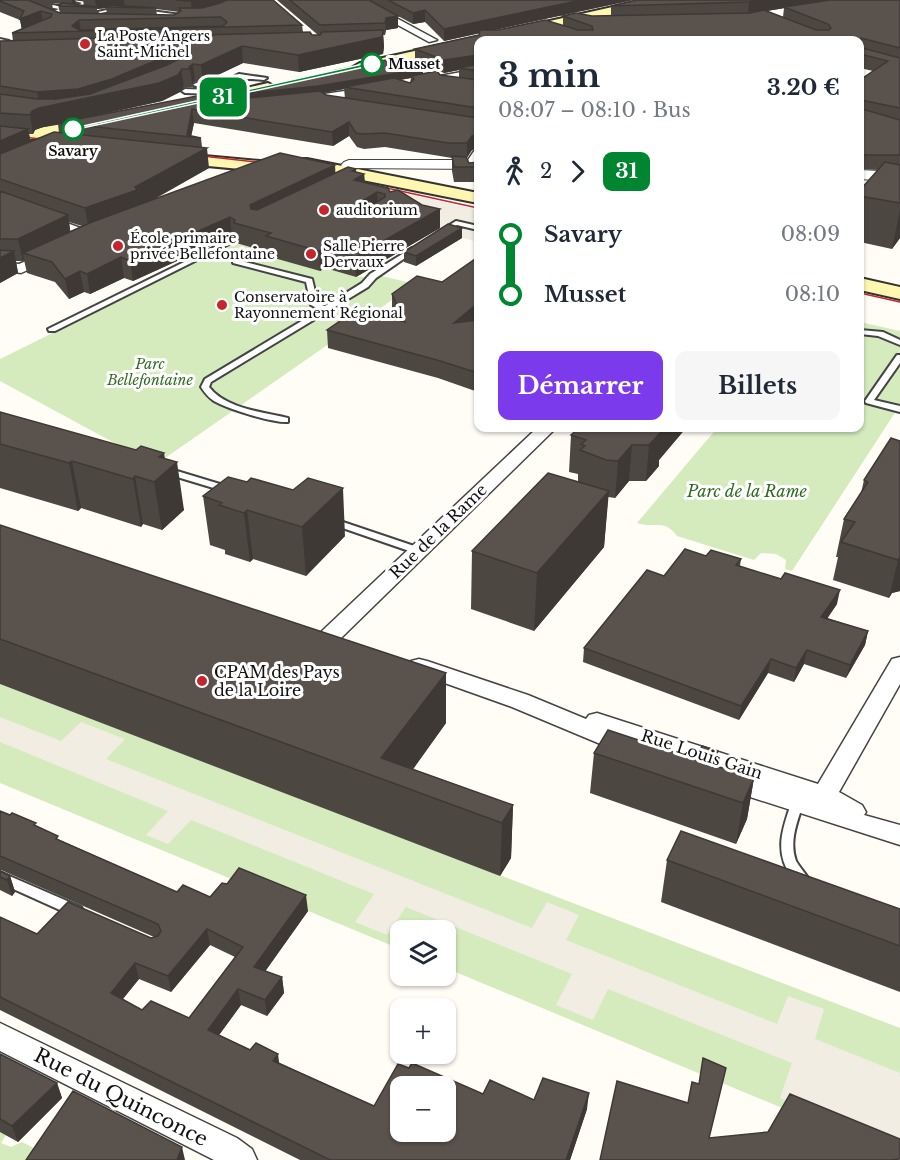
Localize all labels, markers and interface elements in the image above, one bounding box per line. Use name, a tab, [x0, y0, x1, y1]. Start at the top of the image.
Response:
place label: La Poste Angers Saint-Michel	[97, 27, 210, 61]
marker: La Poste Angers Saint-Michel	[78, 37, 92, 51]
marker: Musset	[361, 53, 383, 75]
place label: Musset	[388, 55, 441, 73]
text: 3 min	[498, 55, 600, 96]
text: 3.20 €	[767, 74, 840, 101]
line badge: 31	[196, 78, 250, 116]
text: 31	[212, 84, 234, 110]
text: 08:07 – 08:10 · Bus	[498, 98, 691, 122]
marker: Savary	[62, 118, 84, 140]
place label: Savary	[48, 142, 99, 160]
icon: walk	[498, 155, 531, 188]
icon: forward	[561, 155, 594, 188]
text: 31	[615, 158, 638, 184]
text: 2	[540, 159, 552, 183]
place label: auditorium	[336, 201, 418, 219]
marker: auditorium	[317, 203, 331, 217]
text: Savary	[544, 221, 622, 248]
text: 08:09	[781, 222, 840, 246]
place label: École primaire privée Bellefontaine	[130, 229, 275, 263]
place label: Salle Pierre Dervaux	[323, 237, 405, 271]
marker: École primaire privée Bellefontaine	[111, 239, 125, 253]
marker: Salle Pierre Dervaux	[304, 247, 318, 261]
text: Musset	[544, 281, 626, 308]
text: 08:10	[785, 282, 840, 306]
place label: Conservatoire à Rayonnement Régional	[234, 288, 403, 322]
marker: Conservatoire à Rayonnement Régional	[215, 298, 229, 312]
button: Démarrer	[498, 351, 663, 420]
button: Billets	[675, 351, 840, 420]
park label: Parc Bellefontaine	[106, 355, 193, 389]
street label: Rue de la Rame	[385, 479, 491, 583]
park label: Parc de la Rame	[686, 481, 808, 501]
place label: CPAM des Pays de la Loire	[214, 662, 340, 700]
marker: CPAM des Pays de la Loire	[195, 674, 209, 688]
street label: Rue Louis Gain	[639, 725, 765, 783]
map controls	[390, 920, 456, 1142]
button: layers	[390, 920, 456, 986]
button: +	[390, 998, 456, 1064]
street label: Rue du Quinconce	[30, 1043, 212, 1151]
button: −	[390, 1076, 456, 1142]

